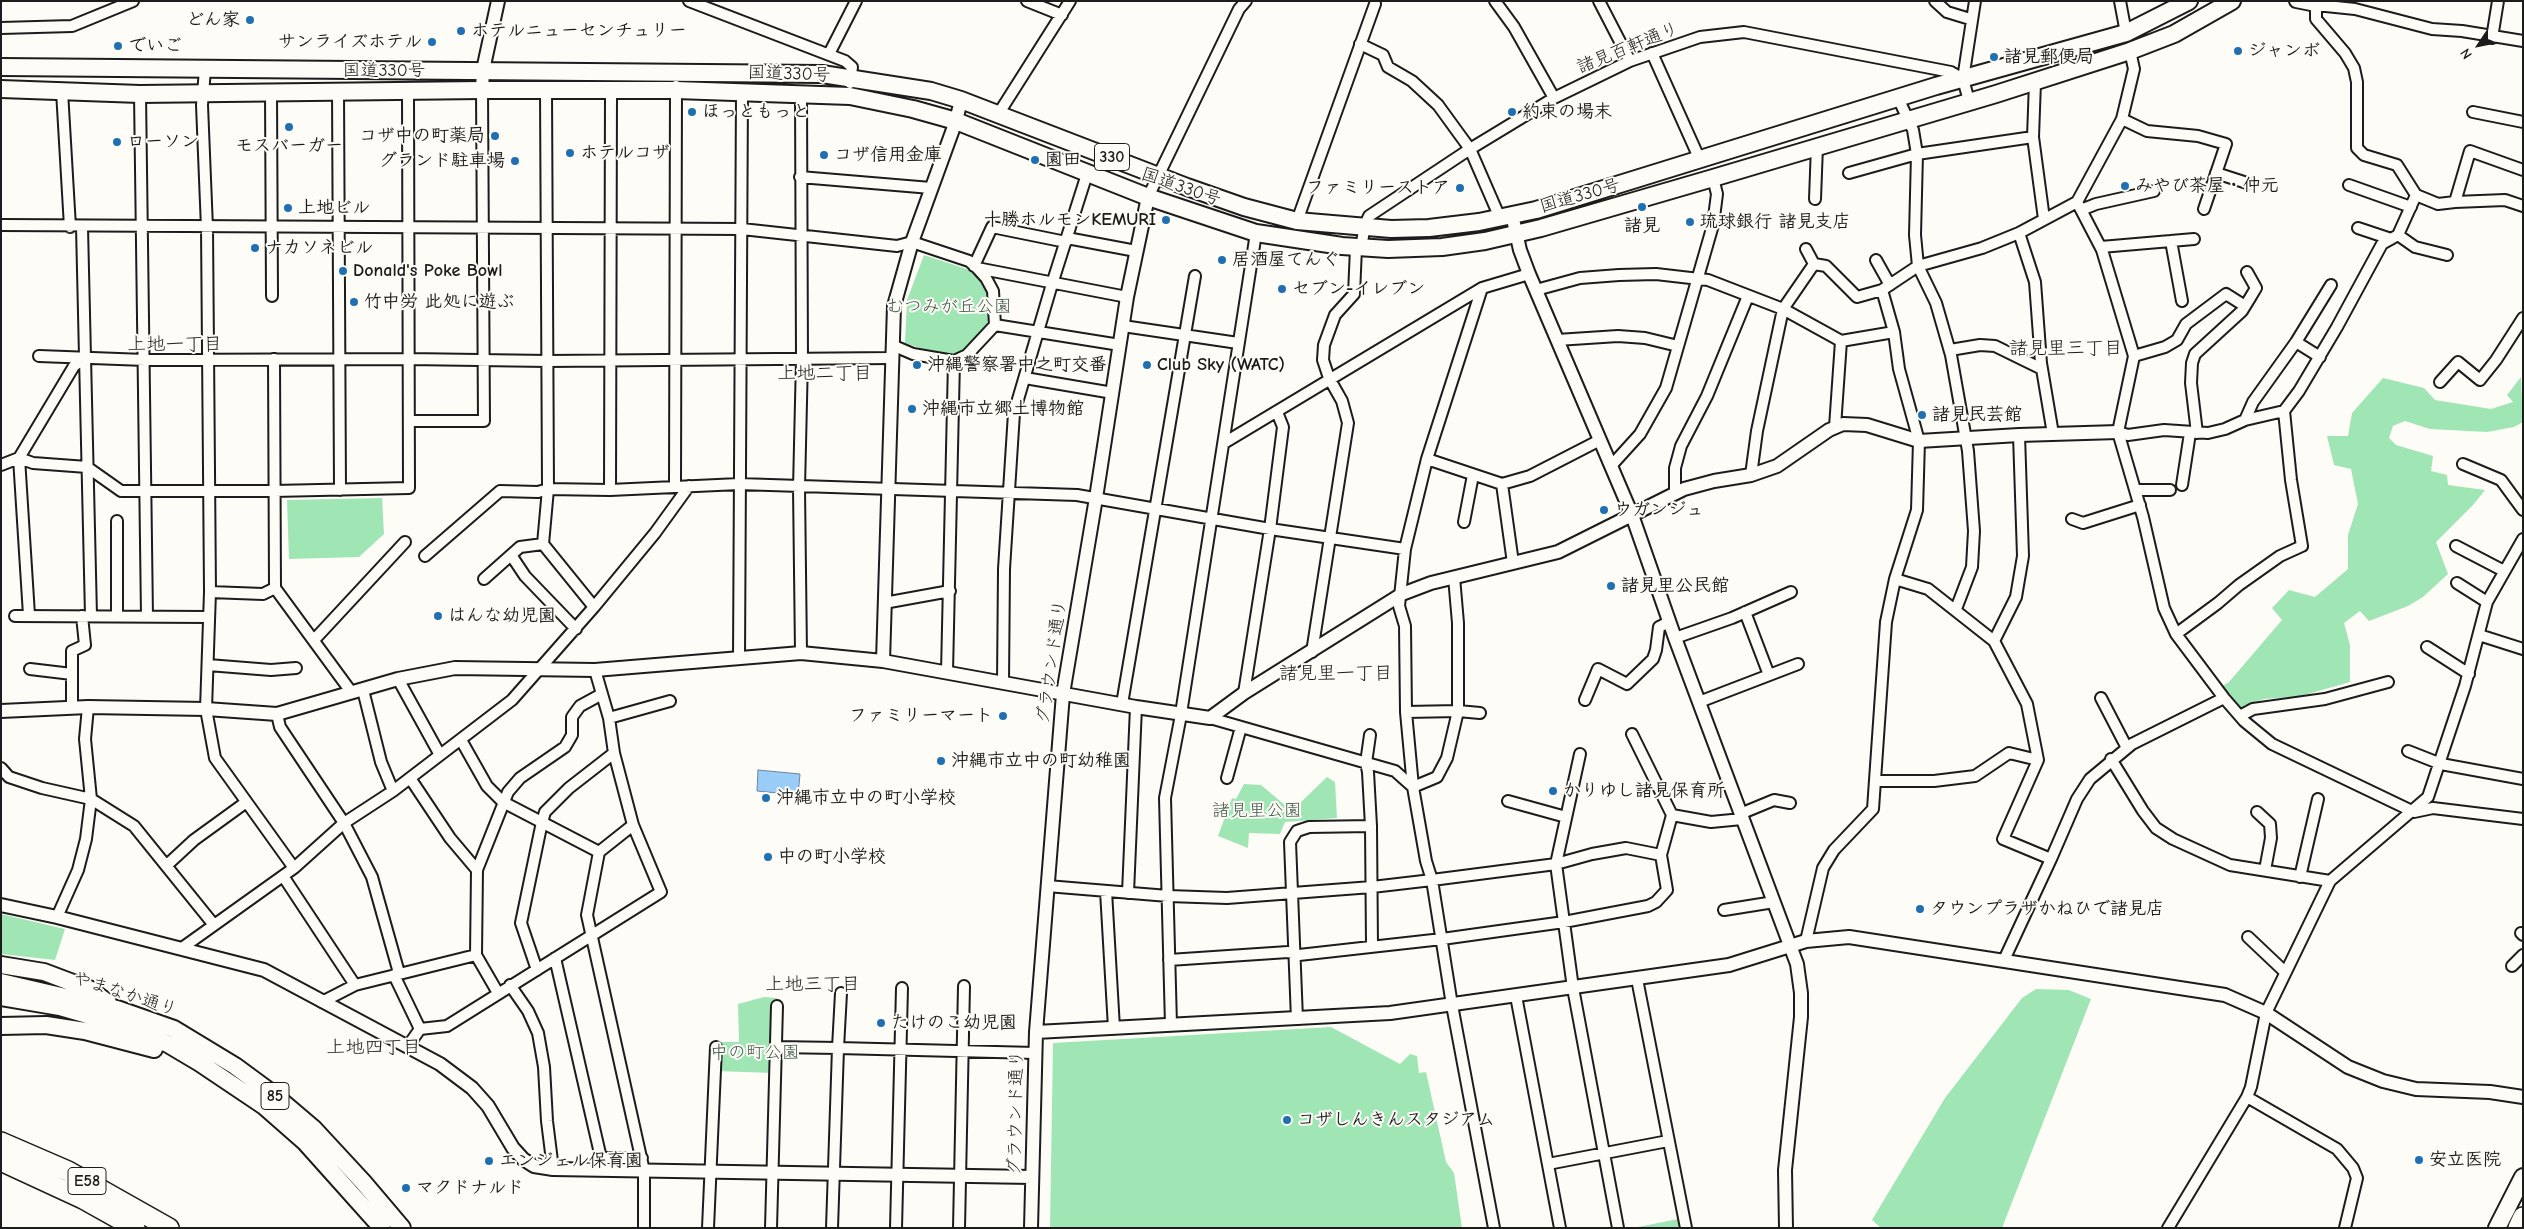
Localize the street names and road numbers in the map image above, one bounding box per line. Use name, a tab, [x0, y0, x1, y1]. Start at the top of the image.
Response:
street label: 諸見百軒通り	[1574, 18, 1682, 78]
street label: 国道330号	[342, 60, 426, 82]
street label: 国道330号	[747, 62, 831, 86]
road number: 330	[1094, 144, 1130, 170]
street label: 国道330号	[1138, 163, 1224, 211]
street label: 国道330号	[1537, 174, 1623, 218]
street label: グラウンド通り	[1033, 598, 1071, 726]
street label: やまなか通り	[70, 967, 180, 1021]
street label: グラウンド通り	[1004, 1050, 1028, 1176]
road number: 85	[261, 1082, 289, 1110]
road number: E58	[68, 1168, 106, 1194]

